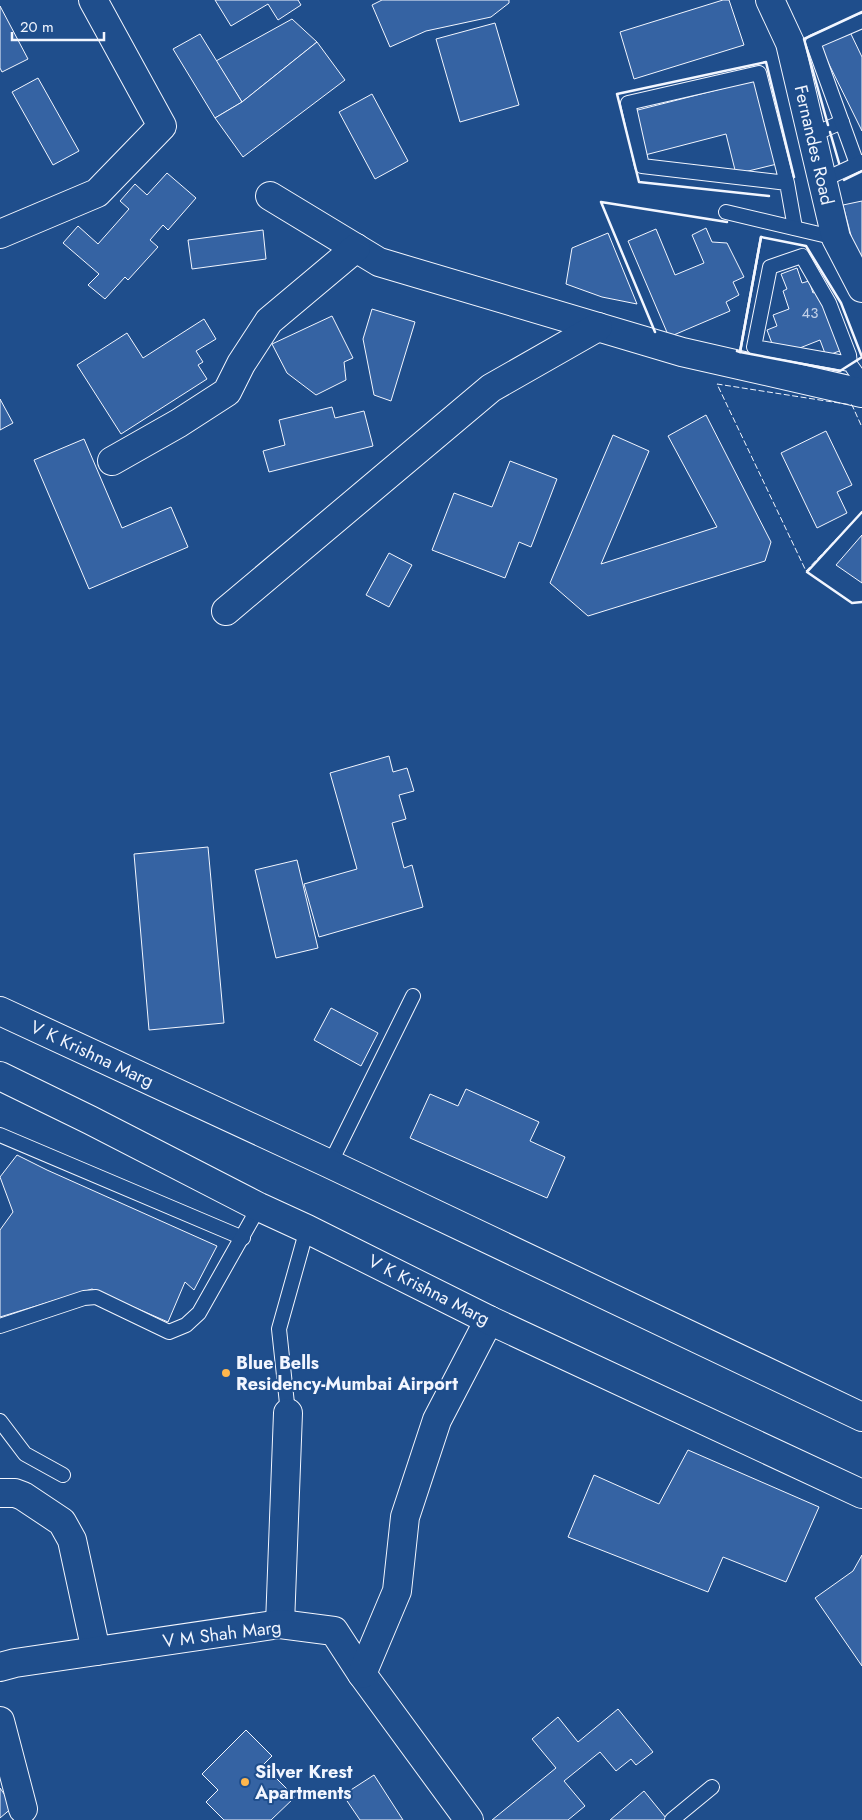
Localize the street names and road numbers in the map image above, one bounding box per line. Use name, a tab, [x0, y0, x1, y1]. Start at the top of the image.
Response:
street label: Fernandes Road	[788, 82, 840, 208]
street label: V K Krishna Marg	[26, 1014, 158, 1094]
street label: V K Krishna Marg	[364, 1248, 494, 1332]
street label: V M Shah Marg	[161, 1614, 283, 1654]

